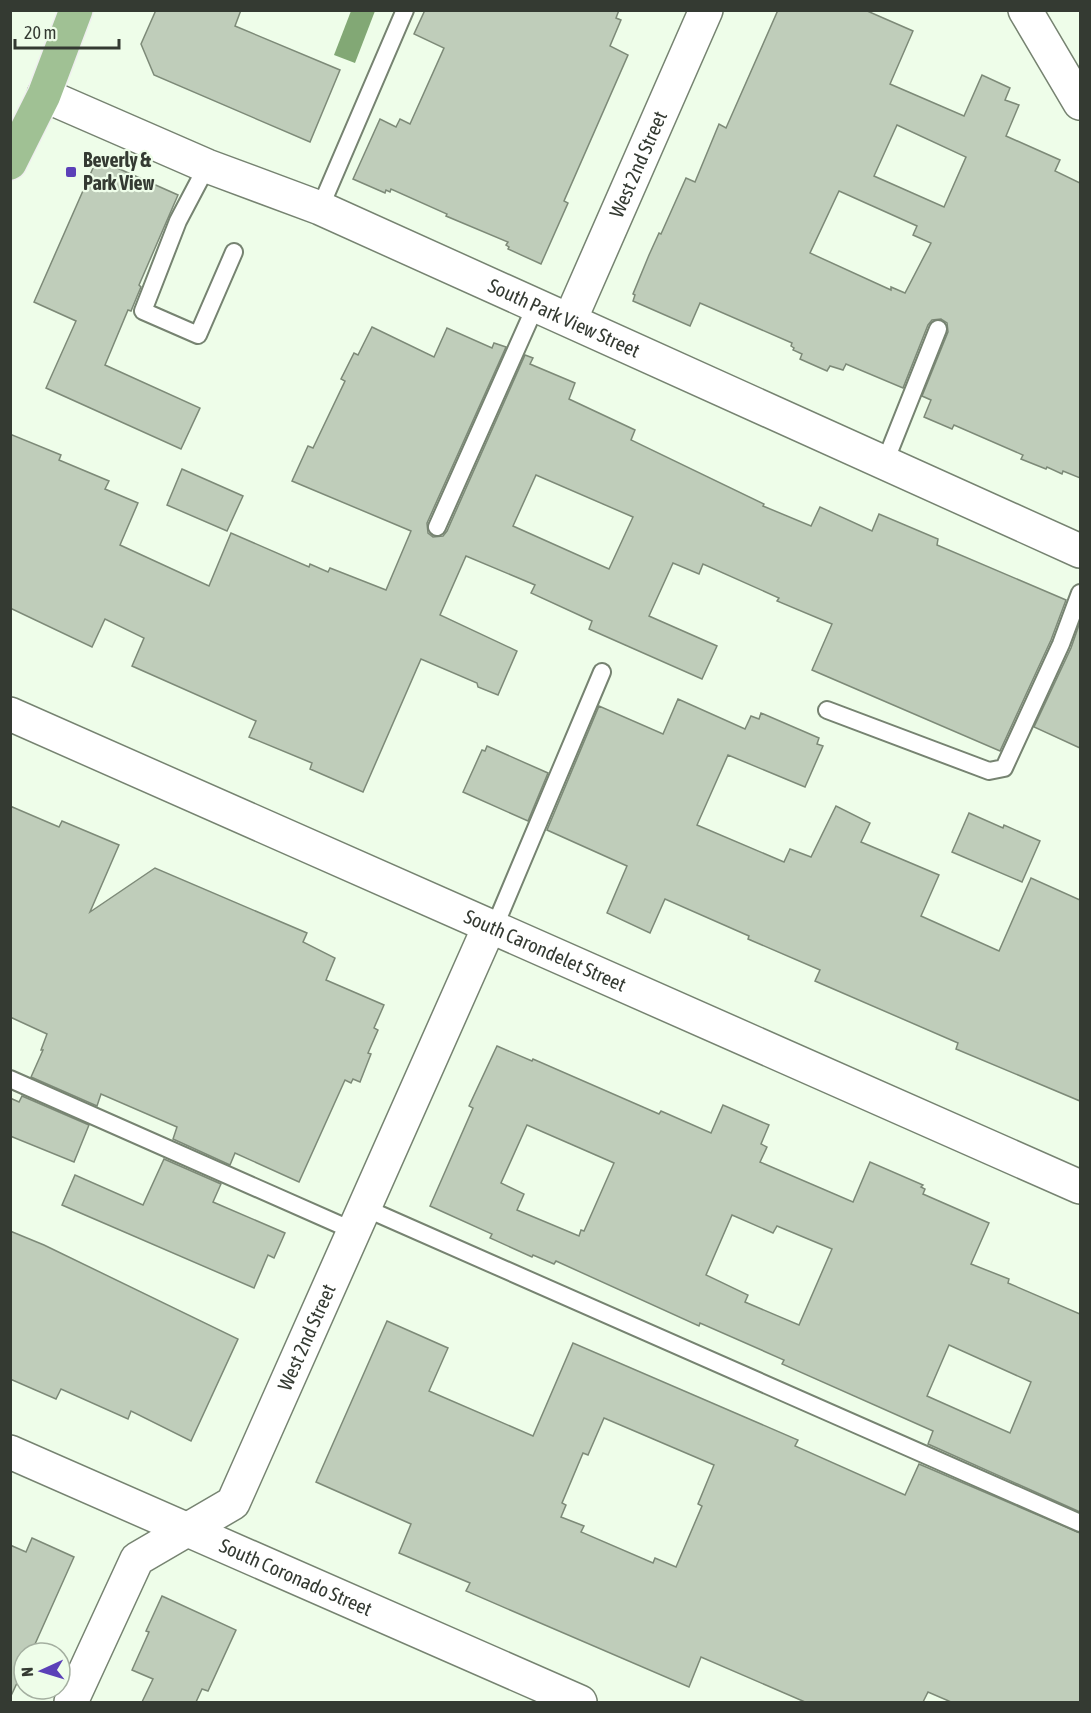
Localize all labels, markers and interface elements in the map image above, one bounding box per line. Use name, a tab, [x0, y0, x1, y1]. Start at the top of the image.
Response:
scale bar	[15, 12, 118, 50]
text: 20 m	[24, 22, 56, 43]
street label: West 2nd Street	[604, 107, 671, 221]
place label: Beverly & Park View	[83, 148, 154, 194]
marker: Beverly & Park View	[64, 165, 78, 179]
street label: South Park View Street	[485, 273, 644, 362]
street label: South Carondelet Street	[461, 904, 630, 996]
street label: West 2nd Street	[273, 1280, 340, 1394]
street label: South Coronado Street	[216, 1533, 376, 1620]
north arrow	[12, 1641, 72, 1701]
text: N	[18, 1667, 36, 1677]

